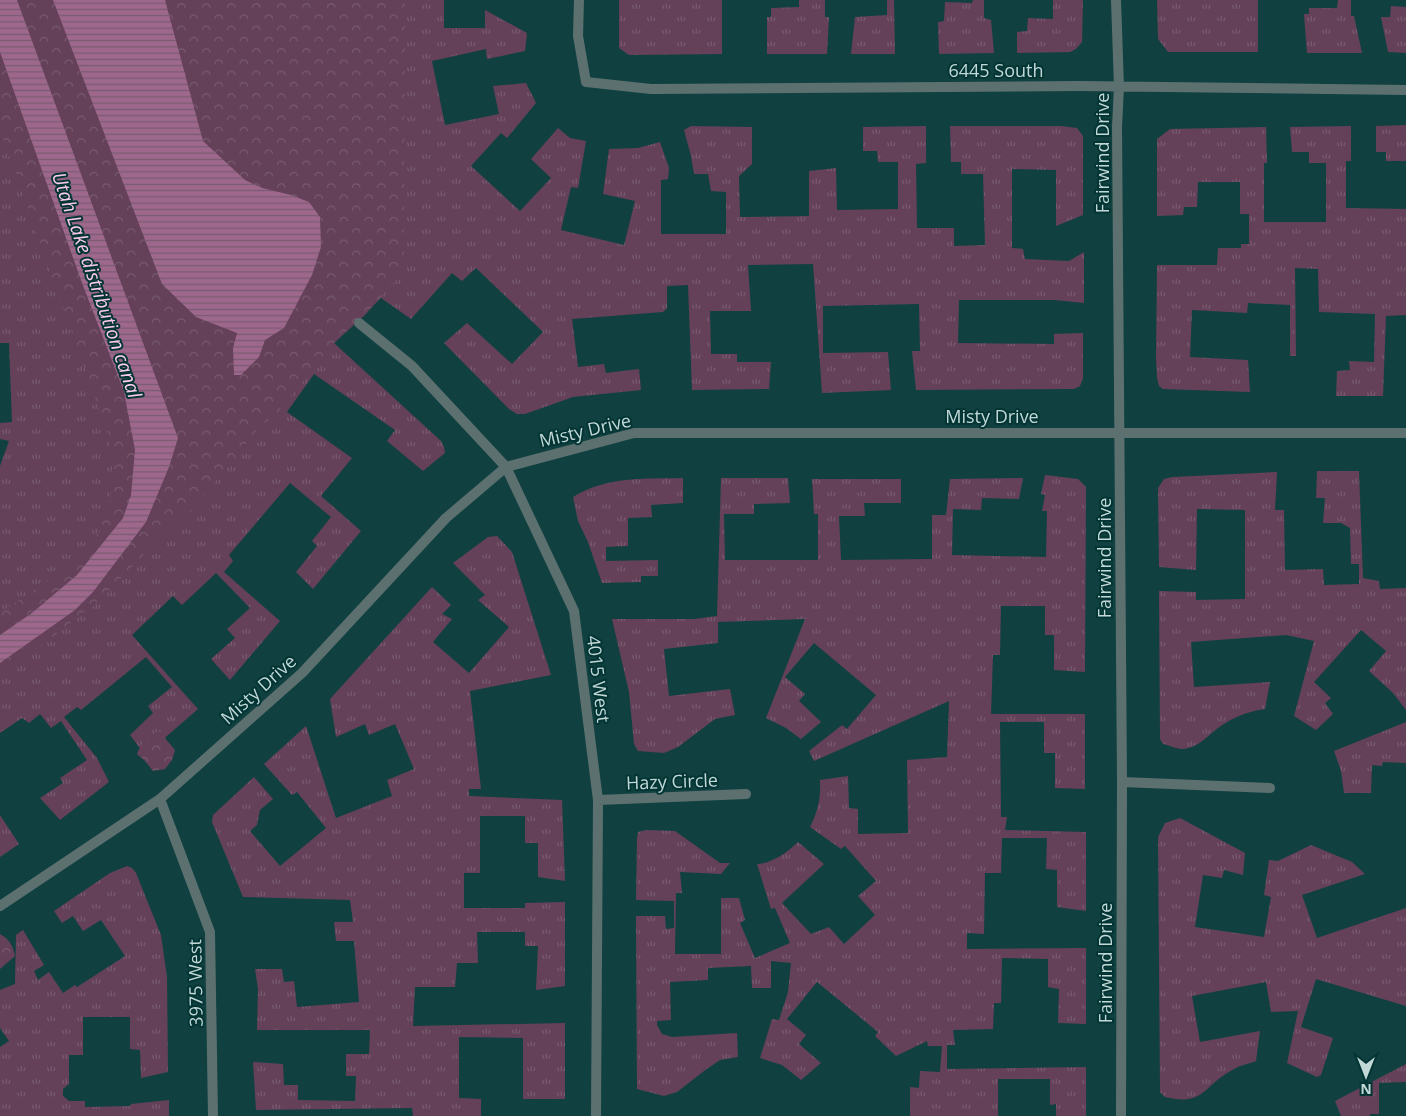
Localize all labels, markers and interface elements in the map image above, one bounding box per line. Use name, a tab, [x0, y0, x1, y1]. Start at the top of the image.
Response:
street label: 6445 South	[948, 58, 1044, 82]
street label: Fairwind Drive	[1090, 93, 1114, 213]
water label: Utah Lake distribution canal	[46, 169, 148, 403]
street label: Misty Drive	[945, 404, 1039, 428]
street label: Misty Drive	[537, 408, 633, 452]
street label: Fairwind Drive	[1092, 498, 1116, 618]
street label: 4015 West	[582, 634, 616, 724]
street label: Misty Drive	[215, 649, 301, 729]
street label: Hazy Circle	[626, 767, 718, 795]
street label: Fairwind Drive	[1093, 903, 1117, 1023]
street label: 3975 West	[182, 939, 208, 1027]
north arrow	[1341, 1051, 1391, 1101]
text: N	[1360, 1080, 1372, 1099]

